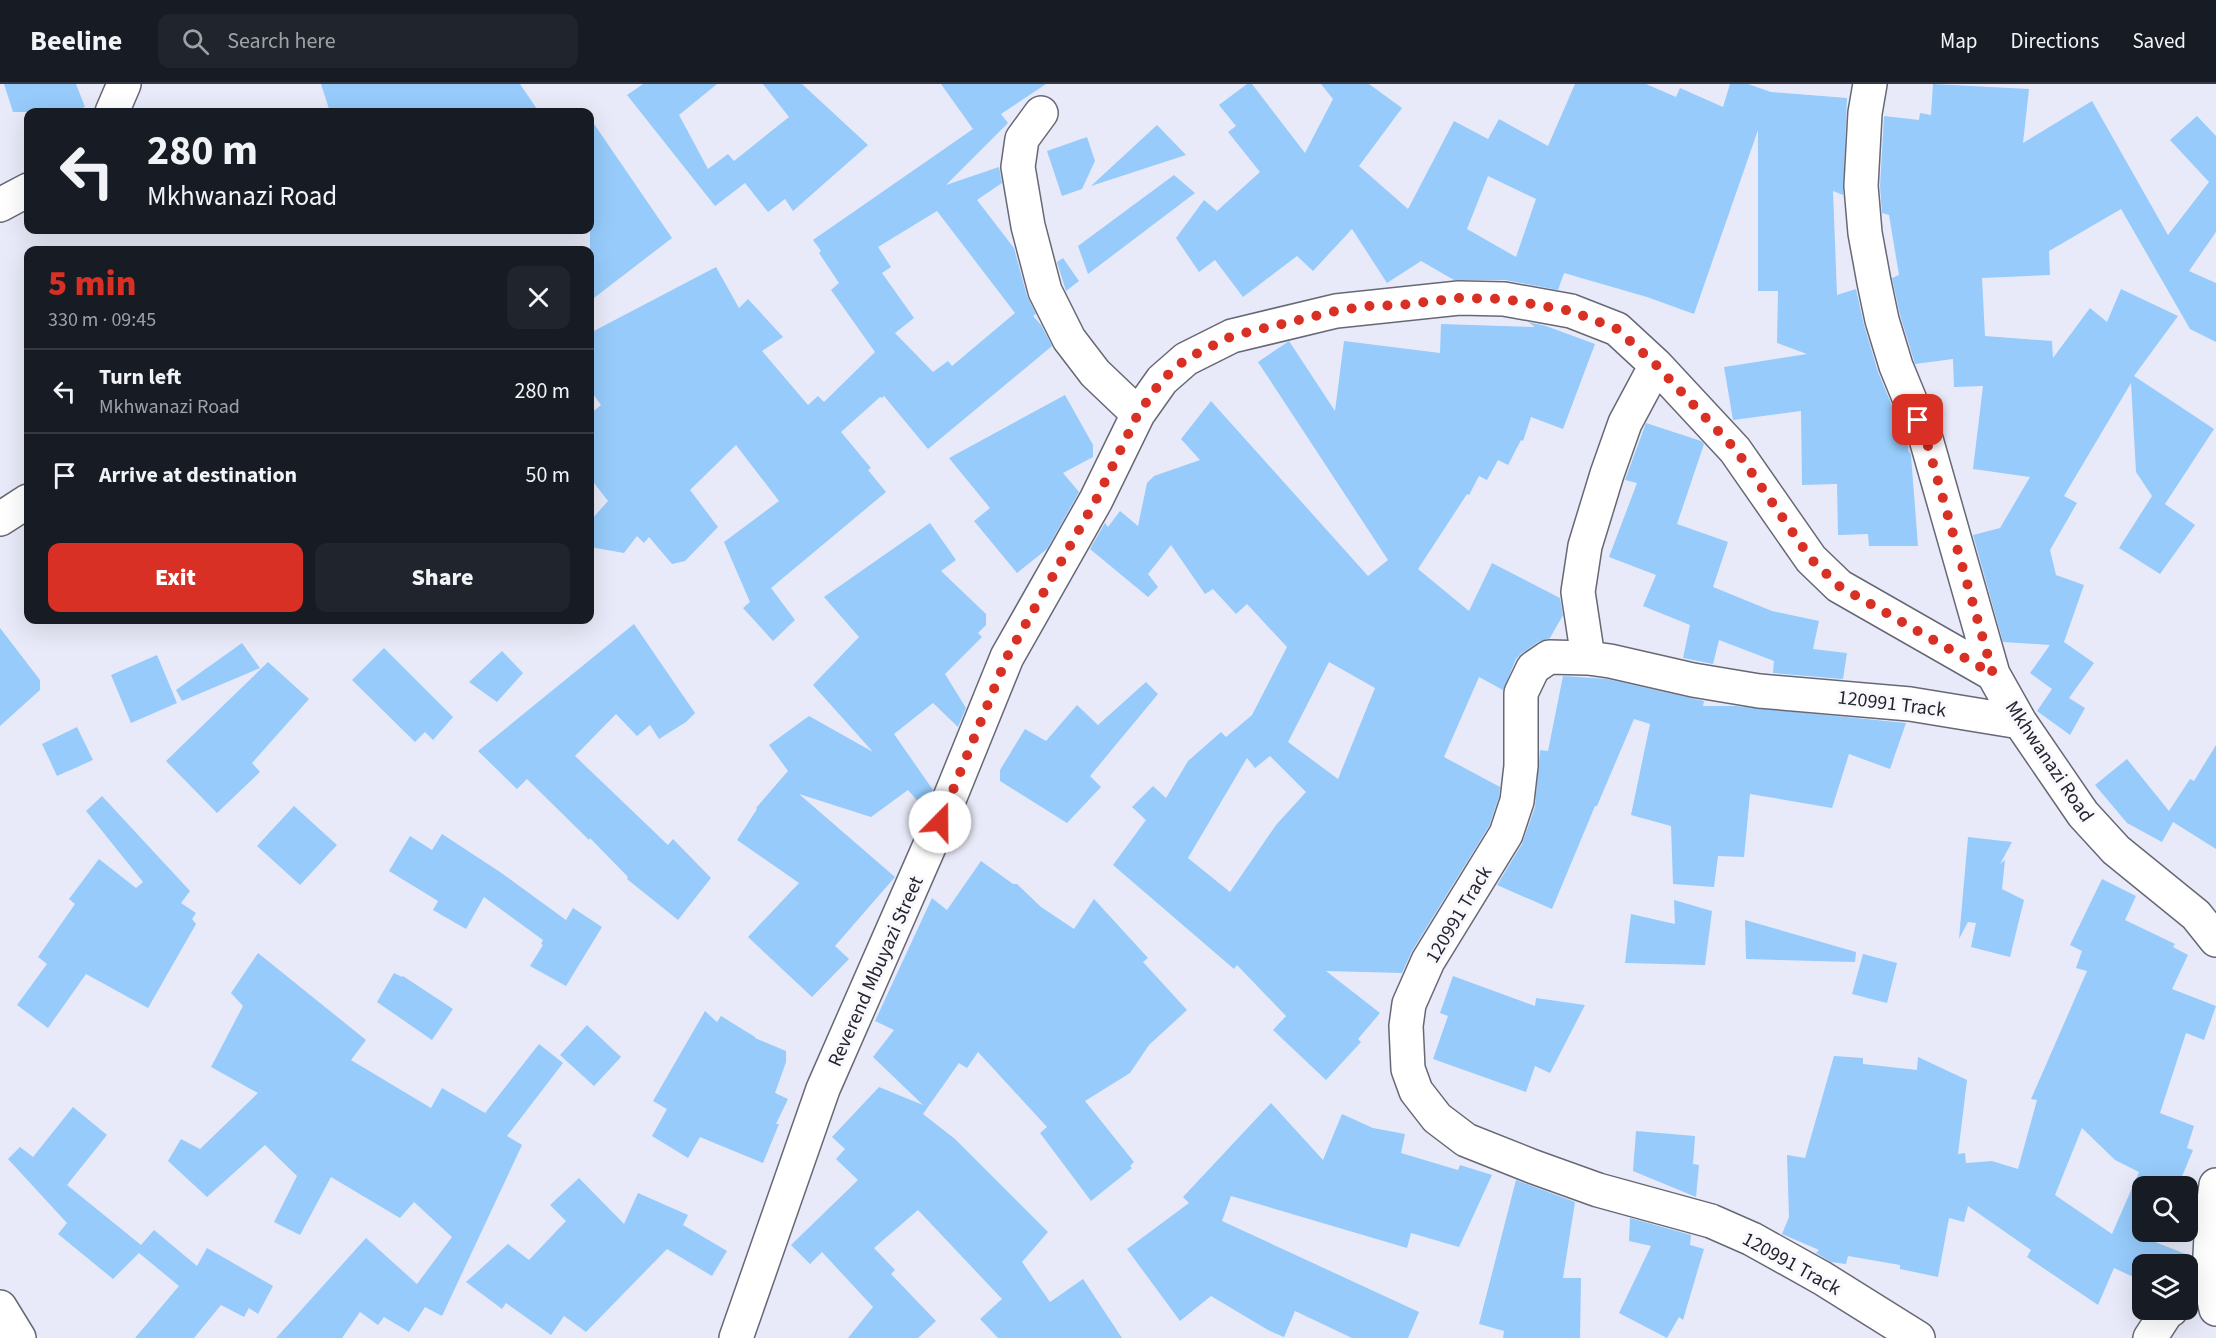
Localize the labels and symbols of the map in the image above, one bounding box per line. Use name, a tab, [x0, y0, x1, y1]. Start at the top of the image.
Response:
pin	[1892, 394, 1943, 445]
street label: 120991 Track	[1836, 683, 1948, 725]
street label: Mkhwanazi Road	[1998, 695, 2100, 828]
position arrow	[908, 790, 972, 854]
street label: 120991 Track	[1419, 861, 1499, 968]
street label: Reverend Mbuyazi Street	[821, 871, 931, 1071]
street label: 120991 Track	[1737, 1225, 1846, 1303]

